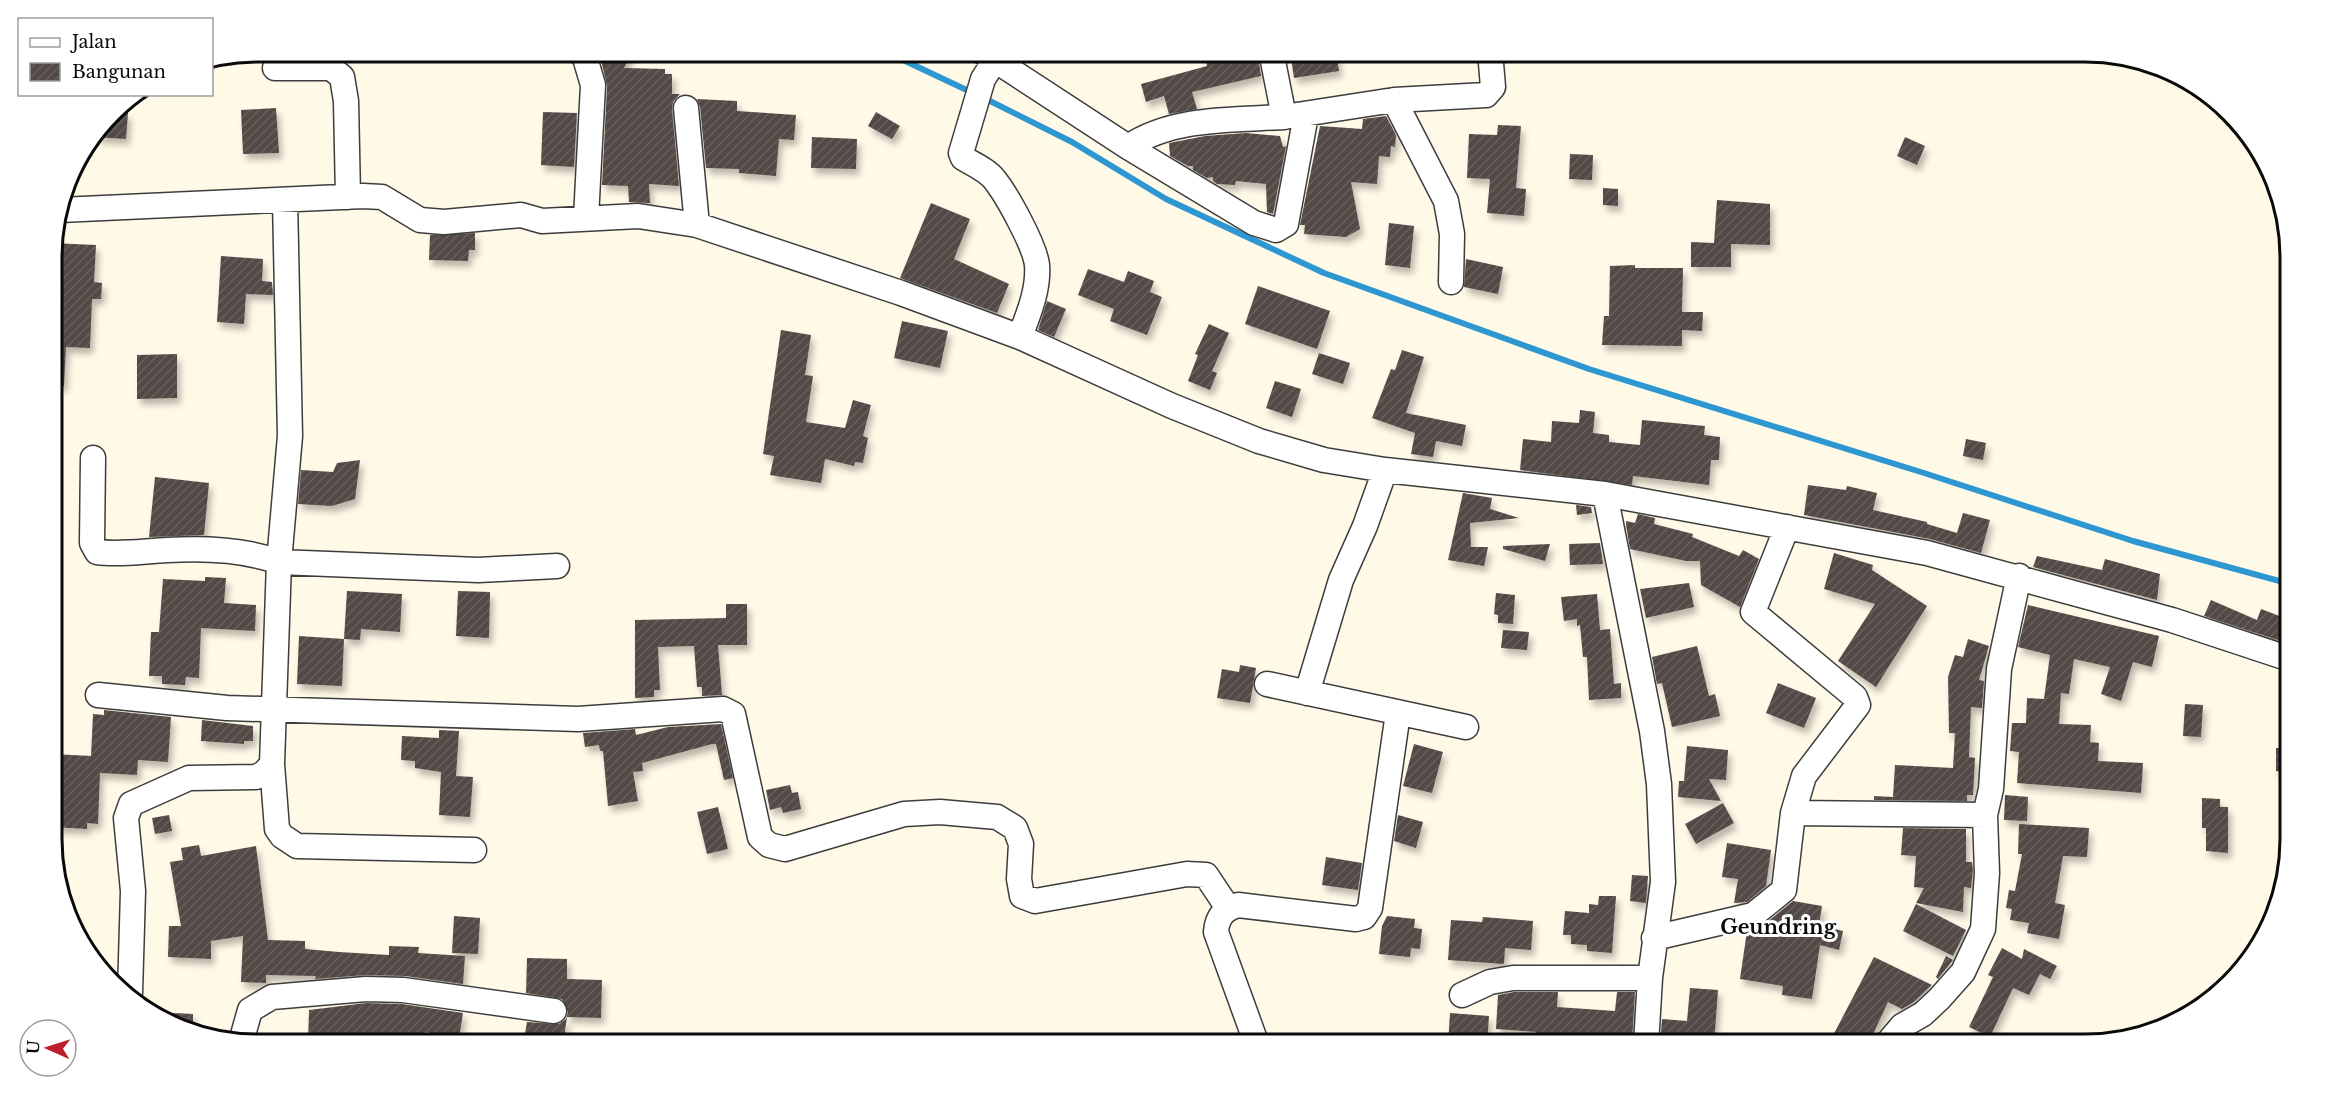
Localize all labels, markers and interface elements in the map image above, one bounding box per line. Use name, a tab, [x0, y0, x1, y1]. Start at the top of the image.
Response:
legend	[18, 18, 213, 96]
text: Jalan	[70, 31, 117, 53]
text: Bangunan	[72, 61, 166, 83]
district label: Geundring	[1720, 915, 1837, 939]
north arrow	[18, 1018, 78, 1078]
text: U	[23, 1040, 43, 1055]

